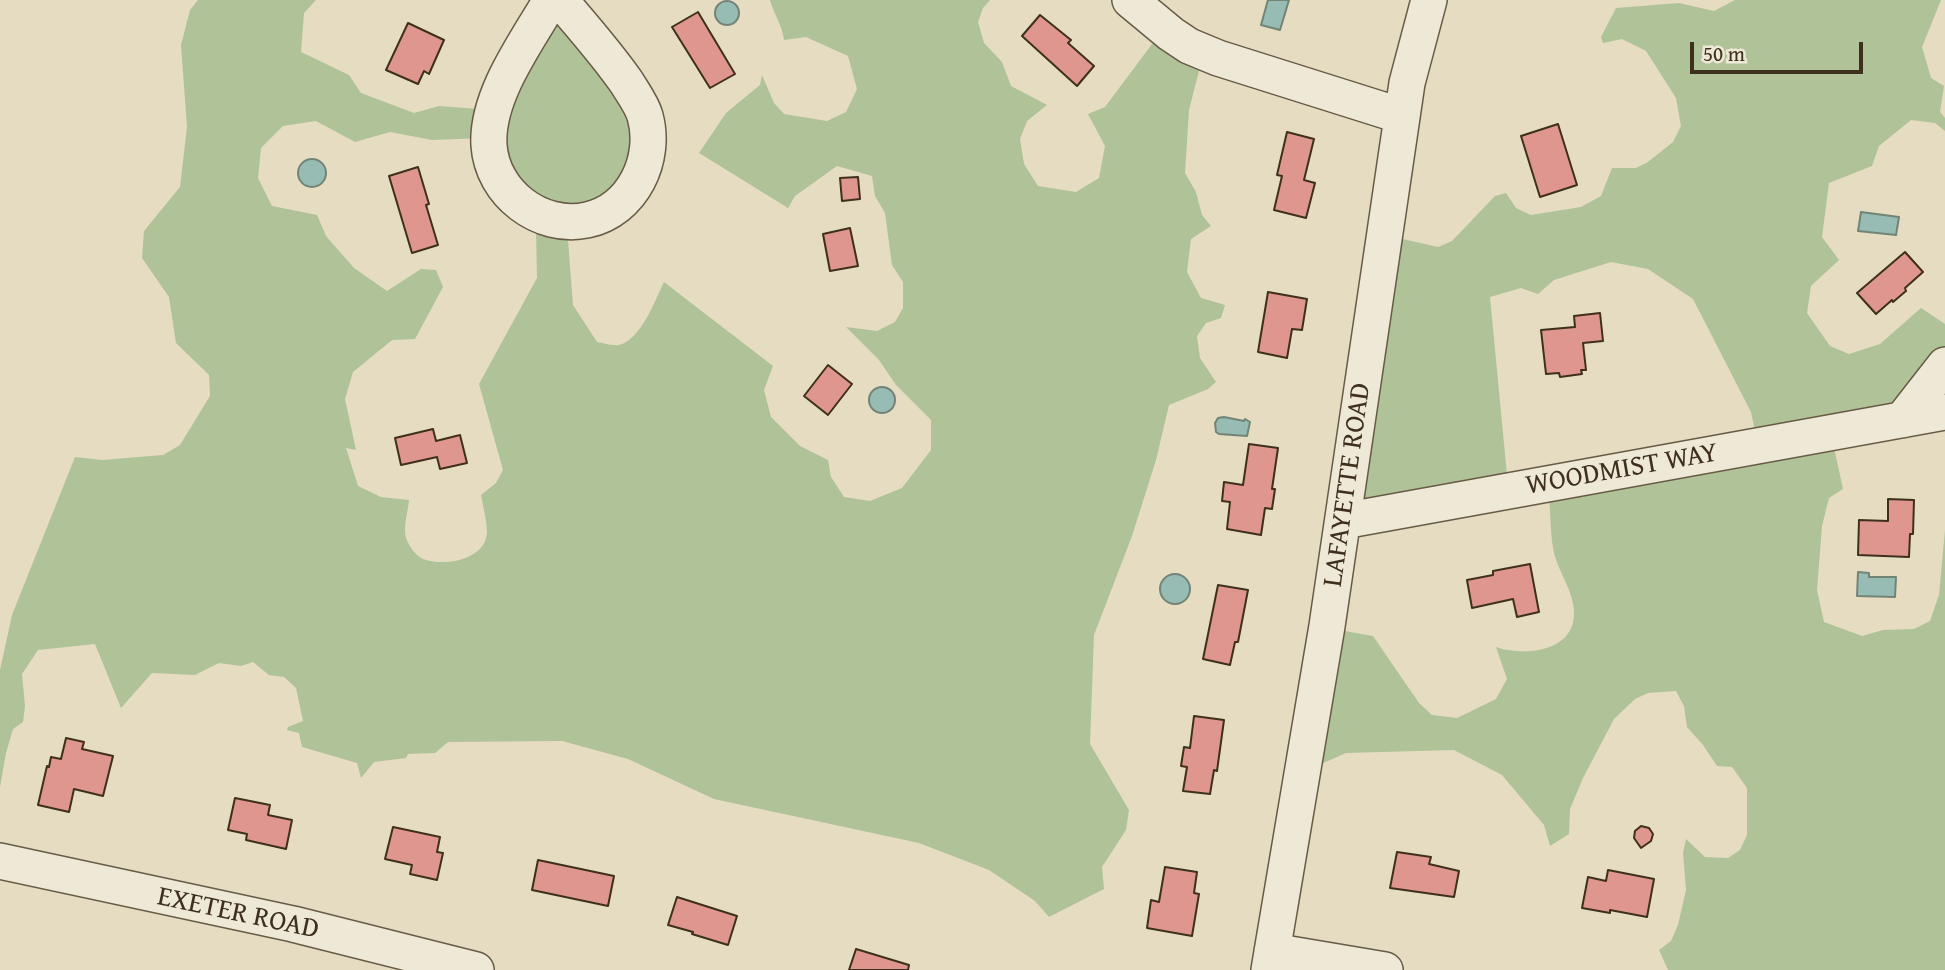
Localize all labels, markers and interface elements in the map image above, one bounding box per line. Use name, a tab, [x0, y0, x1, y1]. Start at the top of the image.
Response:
scale bar	[1693, 28, 1866, 72]
text: 50 m	[1703, 38, 1745, 69]
street label: LAFAYETTE ROAD	[1317, 381, 1379, 589]
street label: WOODMIST WAY	[1523, 437, 1721, 503]
street label: EXETER ROAD	[154, 881, 322, 947]

